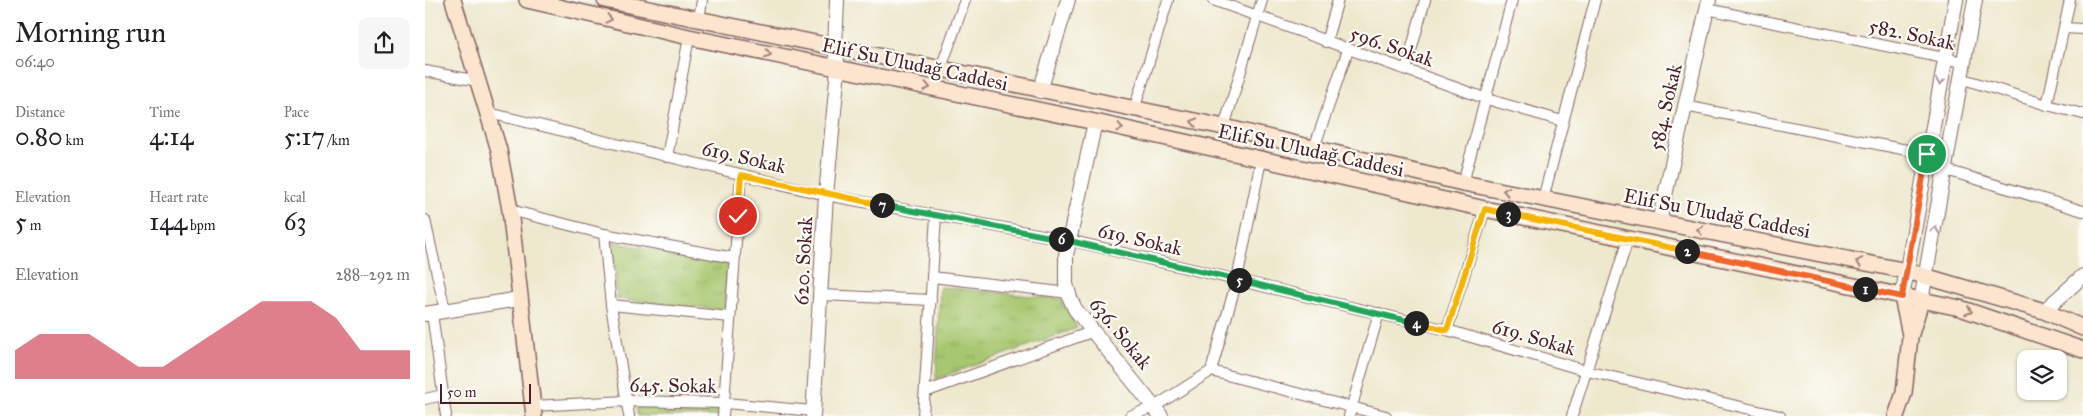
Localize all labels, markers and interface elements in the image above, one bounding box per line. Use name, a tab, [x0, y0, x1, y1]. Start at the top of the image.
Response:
one-way arrow	[604, 13, 613, 24]
street label: 582. Sokak	[1867, 13, 1958, 55]
text: Morning run	[15, 15, 166, 50]
button: share	[358, 17, 410, 69]
street label: 596. Sokak	[1347, 20, 1438, 72]
street label: Elif Su Uludağ Caddesi	[819, 33, 1011, 97]
one-way arrow	[763, 48, 772, 59]
text: 06:40	[15, 52, 55, 71]
street label: 584. Sokak	[1643, 60, 1687, 153]
one-way arrow	[1935, 78, 1946, 87]
one-way arrow	[922, 82, 931, 92]
text: Distance	[15, 104, 65, 121]
text: Time	[149, 104, 180, 121]
text: Pace	[284, 104, 309, 121]
one-way arrow	[1189, 117, 1198, 127]
street label: Elif Su Uludağ Caddesi	[1215, 119, 1407, 183]
text: 0.80	[15, 121, 63, 152]
text: 4:14	[149, 121, 193, 152]
text: 5:17	[284, 121, 325, 152]
one-way arrow	[1115, 122, 1124, 133]
text: km	[63, 132, 84, 149]
text: /km	[325, 132, 350, 149]
pin	[1906, 133, 1948, 175]
street label: 619. Sokak	[700, 136, 789, 178]
icon: arrive	[1913, 140, 1941, 168]
street label: Elif Su Uludağ Caddesi	[1621, 183, 1813, 244]
one-way arrow	[1502, 187, 1511, 197]
text: Elevation	[15, 189, 71, 206]
text: Heart rate	[149, 189, 208, 206]
text: kcal	[284, 189, 306, 206]
pin: 7	[869, 192, 895, 218]
pin	[717, 195, 759, 237]
text: 7	[879, 197, 886, 214]
icon: check	[724, 202, 752, 230]
pin: 3	[1495, 202, 1521, 226]
text: 5	[15, 206, 27, 237]
text: 144	[149, 206, 187, 237]
text: 63	[284, 206, 306, 237]
text: 3	[1506, 206, 1511, 223]
street label: 620. Sokak	[789, 215, 817, 306]
text: m	[27, 217, 41, 234]
text: bpm	[187, 217, 216, 234]
street label: 619. Sokak	[1096, 218, 1185, 260]
one-way arrow	[1695, 225, 1704, 236]
one-way arrow	[1929, 225, 1940, 234]
pin: 6	[1049, 226, 1073, 252]
text: 6	[1058, 231, 1065, 248]
pin: 2	[1675, 238, 1699, 264]
text: 2	[1684, 243, 1691, 260]
one-way arrow	[1855, 257, 1864, 268]
text: Elevation	[15, 265, 79, 284]
text: 288–292 m	[335, 265, 410, 284]
pin: 5	[1227, 268, 1251, 292]
text: 5	[1236, 272, 1243, 289]
pin: 1	[1853, 276, 1877, 302]
text: 1	[1863, 281, 1868, 298]
street label: 636. Sokak	[1085, 292, 1158, 374]
one-way arrow	[1964, 306, 1972, 316]
pin: 4	[1403, 310, 1429, 336]
street label: 619. Sokak	[1489, 314, 1579, 361]
text: 4	[1413, 315, 1420, 332]
map controls	[2017, 350, 2067, 400]
button: layers	[2017, 350, 2067, 400]
street label: 645. Sokak	[629, 372, 718, 398]
scale bar	[440, 381, 531, 404]
text: 50 m	[447, 384, 476, 401]

